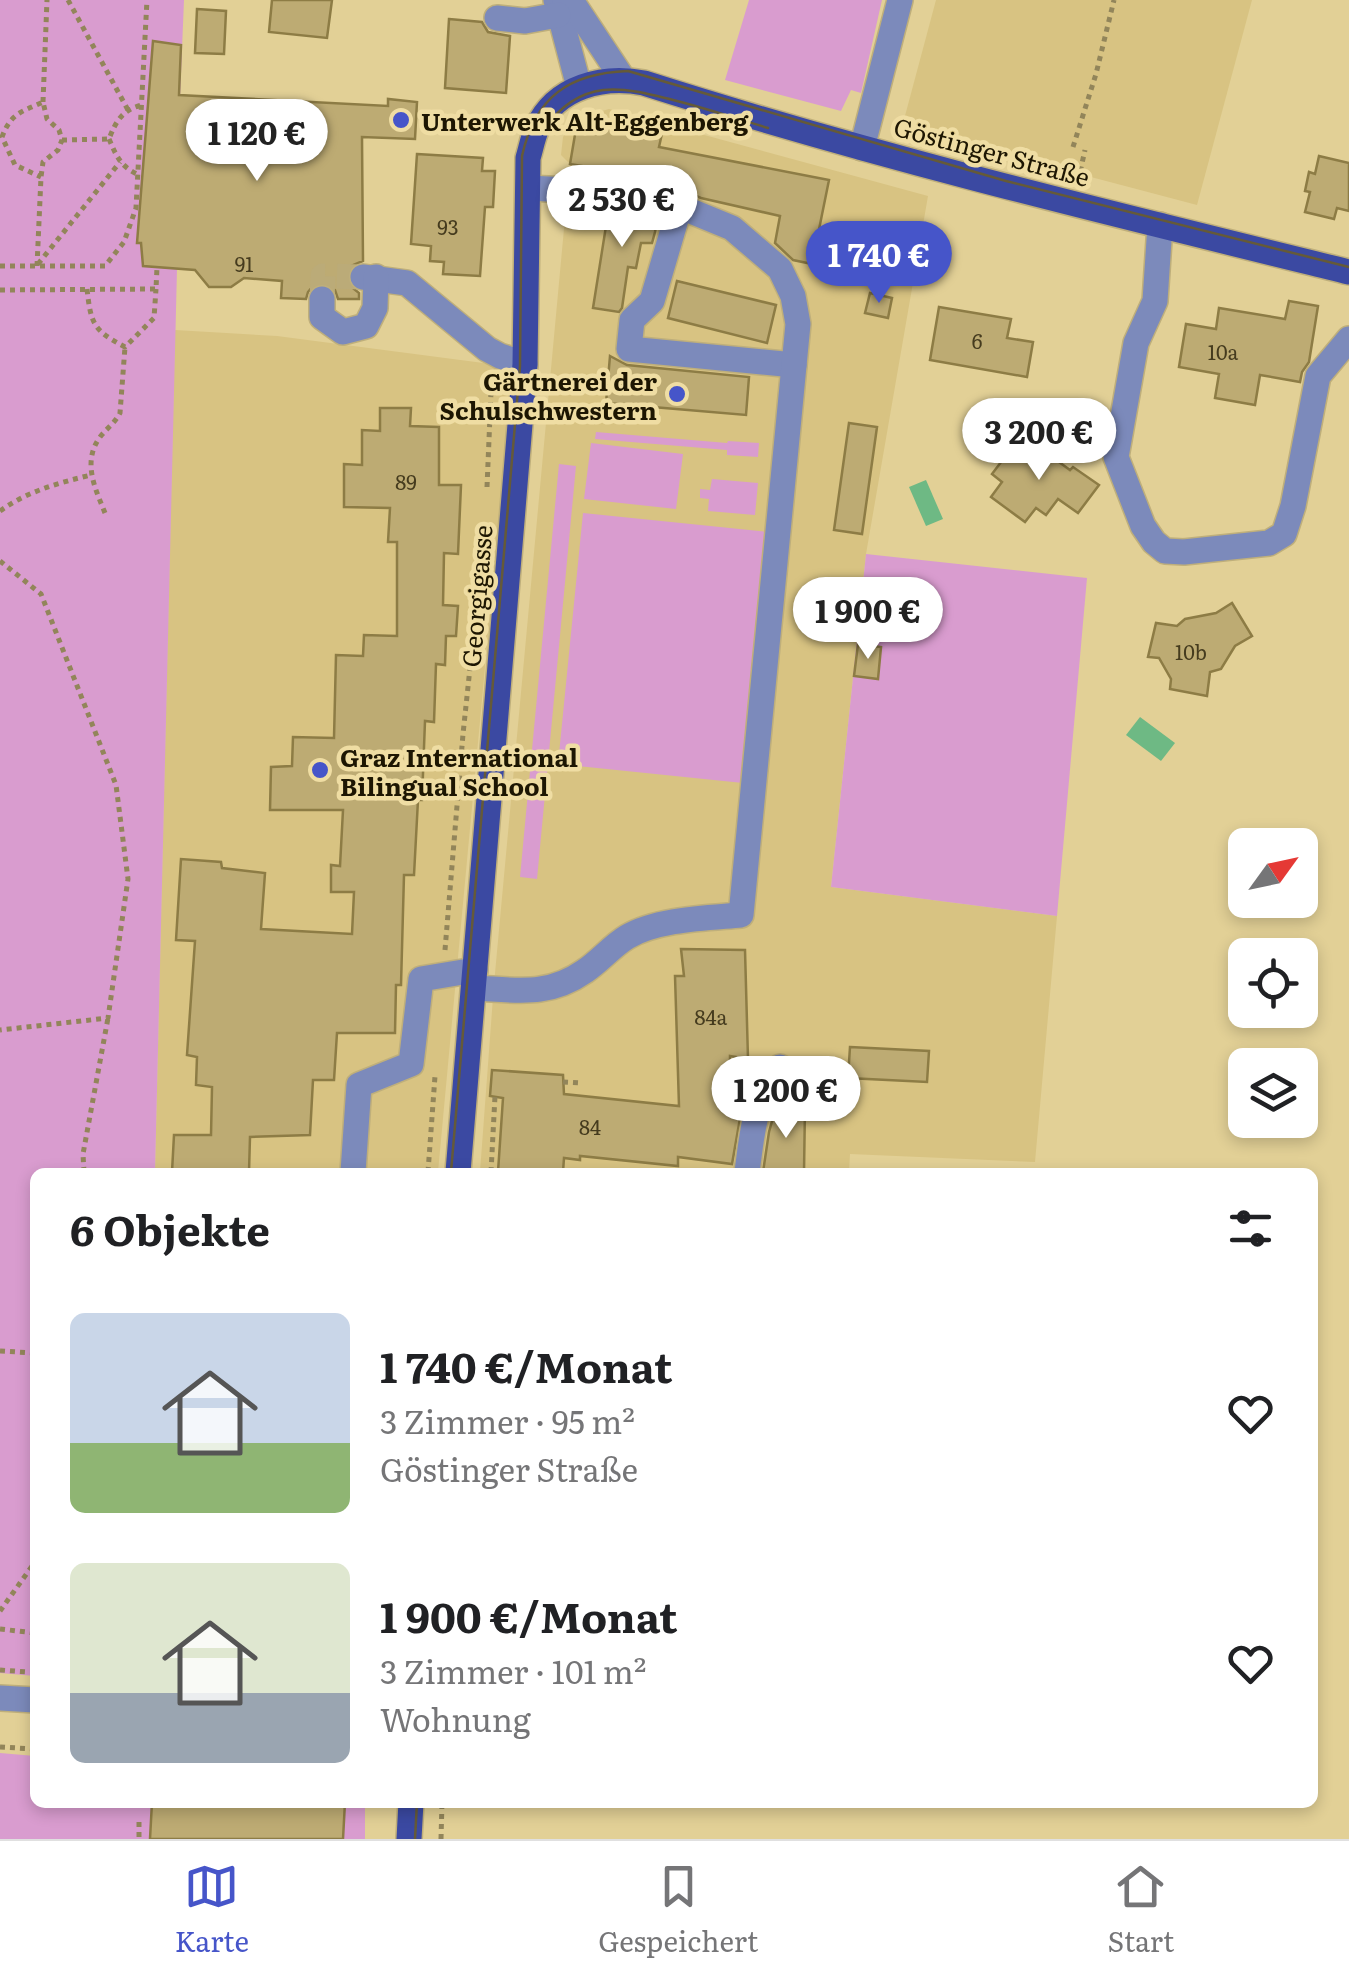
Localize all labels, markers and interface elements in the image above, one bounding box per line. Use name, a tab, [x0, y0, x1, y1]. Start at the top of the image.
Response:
pin: 1 120 €	[165, 99, 349, 184]
place label: Unterwerk Alt-Eggenberg	[421, 102, 749, 139]
text: 1 120 €	[208, 107, 306, 155]
street label: Göstinger Straße	[890, 107, 1094, 195]
marker: Unterwerk Alt-Eggenberg	[390, 109, 412, 131]
pin: 2 530 €	[530, 165, 714, 250]
text: 2 530 €	[569, 173, 675, 221]
house number: 93	[437, 211, 459, 241]
pin: 1 740 €	[787, 221, 971, 306]
text: 1 740 €	[828, 229, 930, 277]
house number: 91	[235, 248, 253, 278]
house number: 6	[972, 325, 983, 355]
house number: 10a	[1208, 336, 1238, 366]
place label: Gärtnerei der Schulschwestern	[440, 362, 657, 428]
marker: Gärtnerei der Schulschwestern	[666, 383, 688, 405]
pin: 3 200 €	[947, 398, 1131, 483]
text: 3 200 €	[984, 406, 1094, 454]
house number: 89	[395, 466, 417, 496]
street label: Georgigasse	[451, 523, 501, 669]
pin: 1 900 €	[776, 577, 960, 662]
text: 1 900 €	[815, 585, 921, 633]
house number: 10b	[1175, 636, 1207, 666]
place label: Graz International Bilingual School	[340, 738, 578, 804]
marker: Graz International Bilingual School	[309, 759, 331, 781]
north arrow	[1228, 828, 1318, 918]
map controls	[1228, 828, 1318, 1138]
button: locate	[1228, 938, 1318, 1028]
house number: 84a	[695, 1001, 728, 1031]
button: layers	[1228, 1048, 1318, 1138]
pin: 1 200 €	[694, 1056, 878, 1141]
text: 1 200 €	[734, 1064, 838, 1112]
house number: 84	[579, 1111, 601, 1141]
text: 6 Objekte	[70, 1197, 270, 1259]
icon: filters	[1223, 1201, 1278, 1256]
text: 1 740 €/Monat	[380, 1334, 672, 1396]
icon: home	[150, 1353, 270, 1473]
icon: heart	[1223, 1386, 1278, 1441]
text: 3 Zimmer · 95 m²	[380, 1396, 635, 1444]
text: Göstinger Straße	[380, 1444, 638, 1492]
text: 1 900 €/Monat	[380, 1584, 678, 1646]
icon: home	[150, 1603, 270, 1723]
icon: heart	[1223, 1636, 1278, 1691]
text: 3 Zimmer · 101 m²	[380, 1646, 647, 1694]
text: Wohnung	[380, 1694, 531, 1742]
tab: Karte	[175, 1859, 249, 1961]
tab: Gespeichert	[598, 1859, 758, 1961]
tab: Start	[1107, 1859, 1174, 1961]

